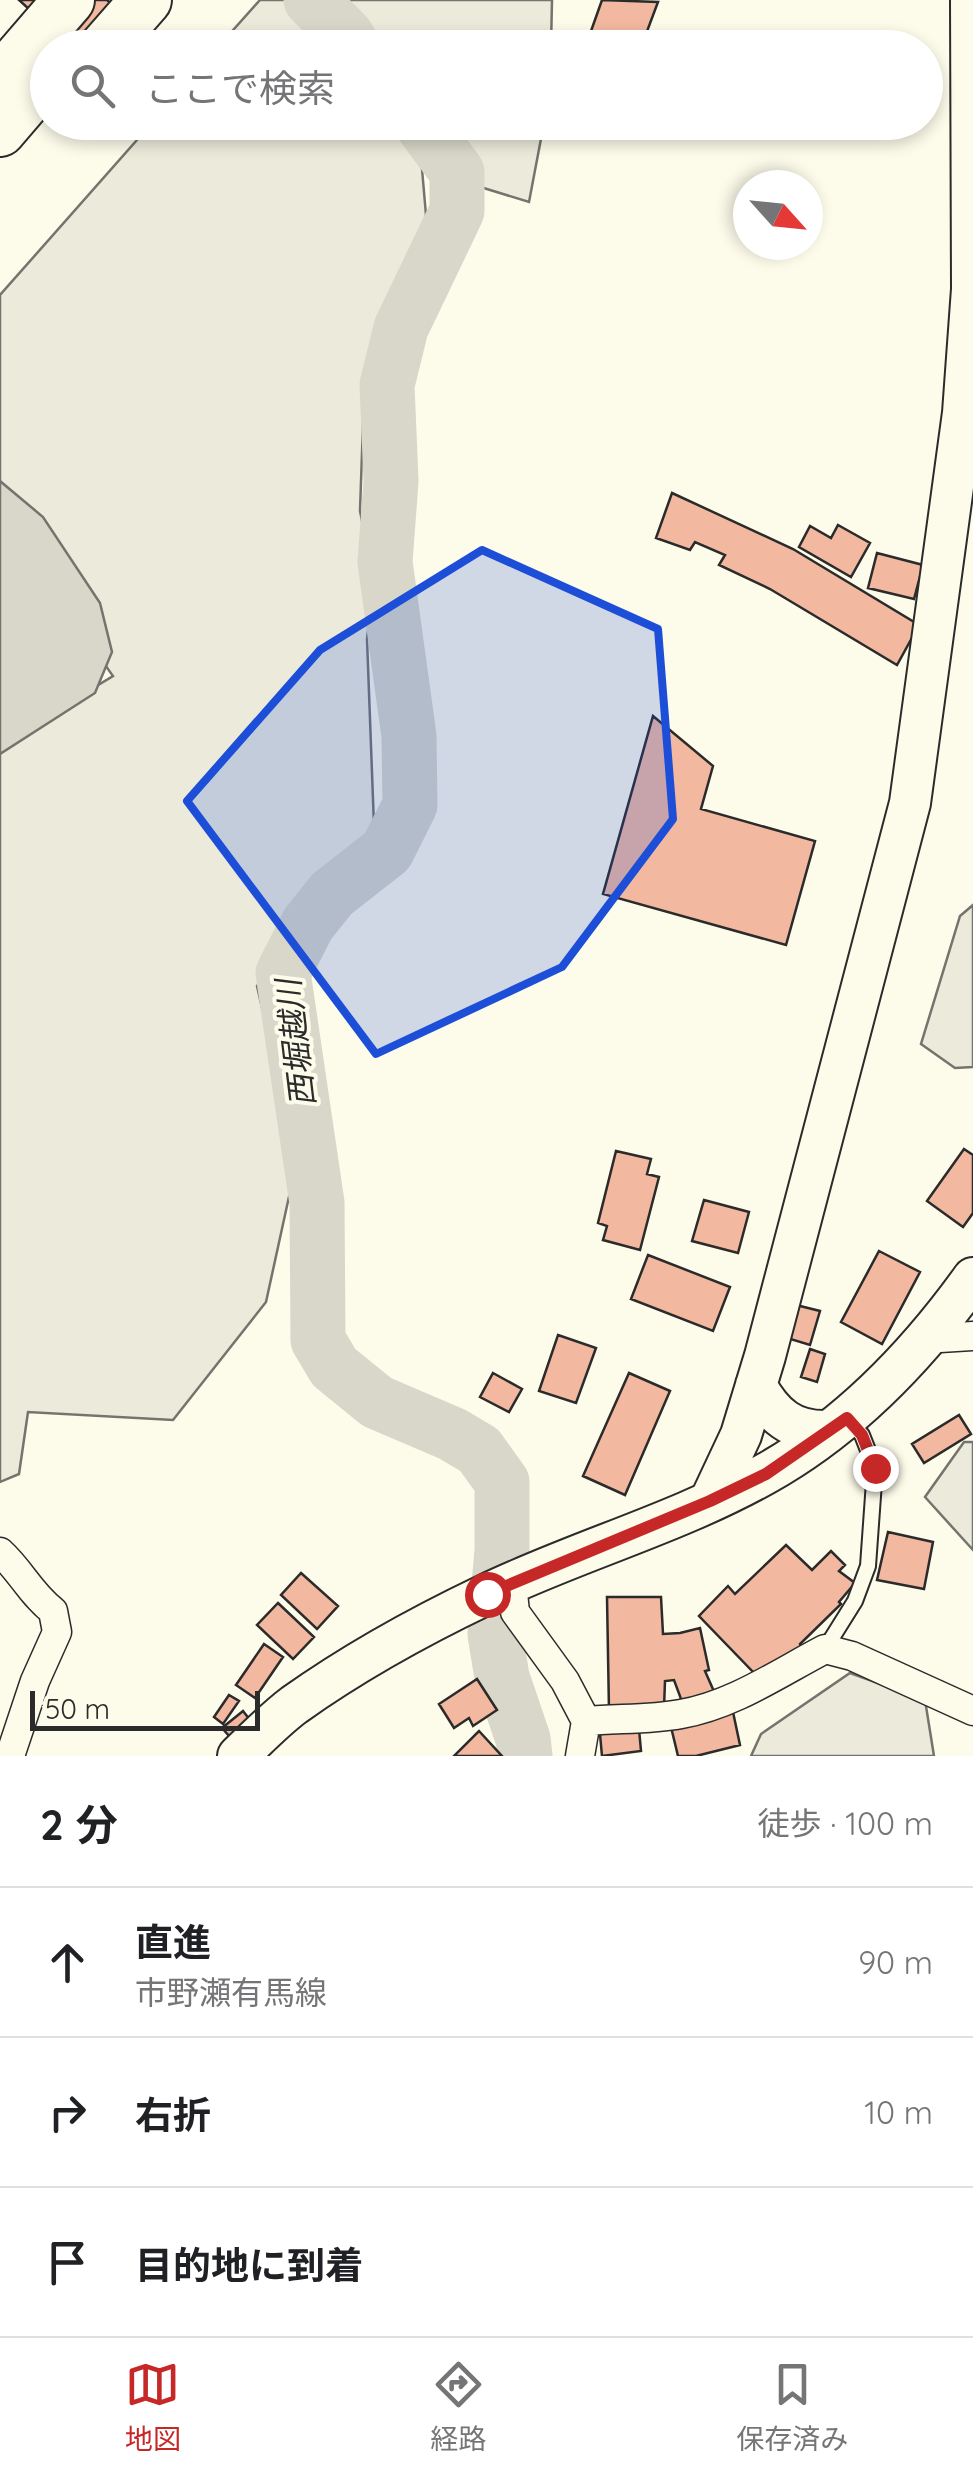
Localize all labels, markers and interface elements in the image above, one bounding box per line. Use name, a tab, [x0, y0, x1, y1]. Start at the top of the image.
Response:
search box	[30, 30, 943, 140]
icon: search	[65, 58, 120, 113]
text: ここで検索	[145, 64, 335, 112]
north arrow	[733, 170, 823, 260]
water label: 西堀越川	[267, 974, 323, 1109]
route end	[853, 1446, 899, 1492]
route start	[465, 1572, 511, 1618]
scale bar	[30, 1686, 260, 1730]
text: 50 m	[45, 1691, 110, 1726]
text: 2 分	[40, 1798, 118, 1851]
text: 徒歩 · 100 m	[757, 1803, 933, 1843]
text: 直進	[135, 1918, 211, 1966]
icon: ahead	[40, 1935, 95, 1990]
text: 90 m	[858, 1942, 933, 1982]
text: 市野瀬有馬線	[135, 1972, 327, 2012]
icon: right	[40, 2085, 95, 2140]
text: 右折	[135, 2091, 211, 2139]
text: 10 m	[864, 2092, 933, 2132]
icon: arrive	[40, 2235, 95, 2290]
text: 目的地に到着	[135, 2241, 363, 2289]
tab: 地図	[125, 2357, 181, 2457]
tab: 経路	[430, 2357, 486, 2457]
tab: 保存済み	[736, 2357, 848, 2457]

